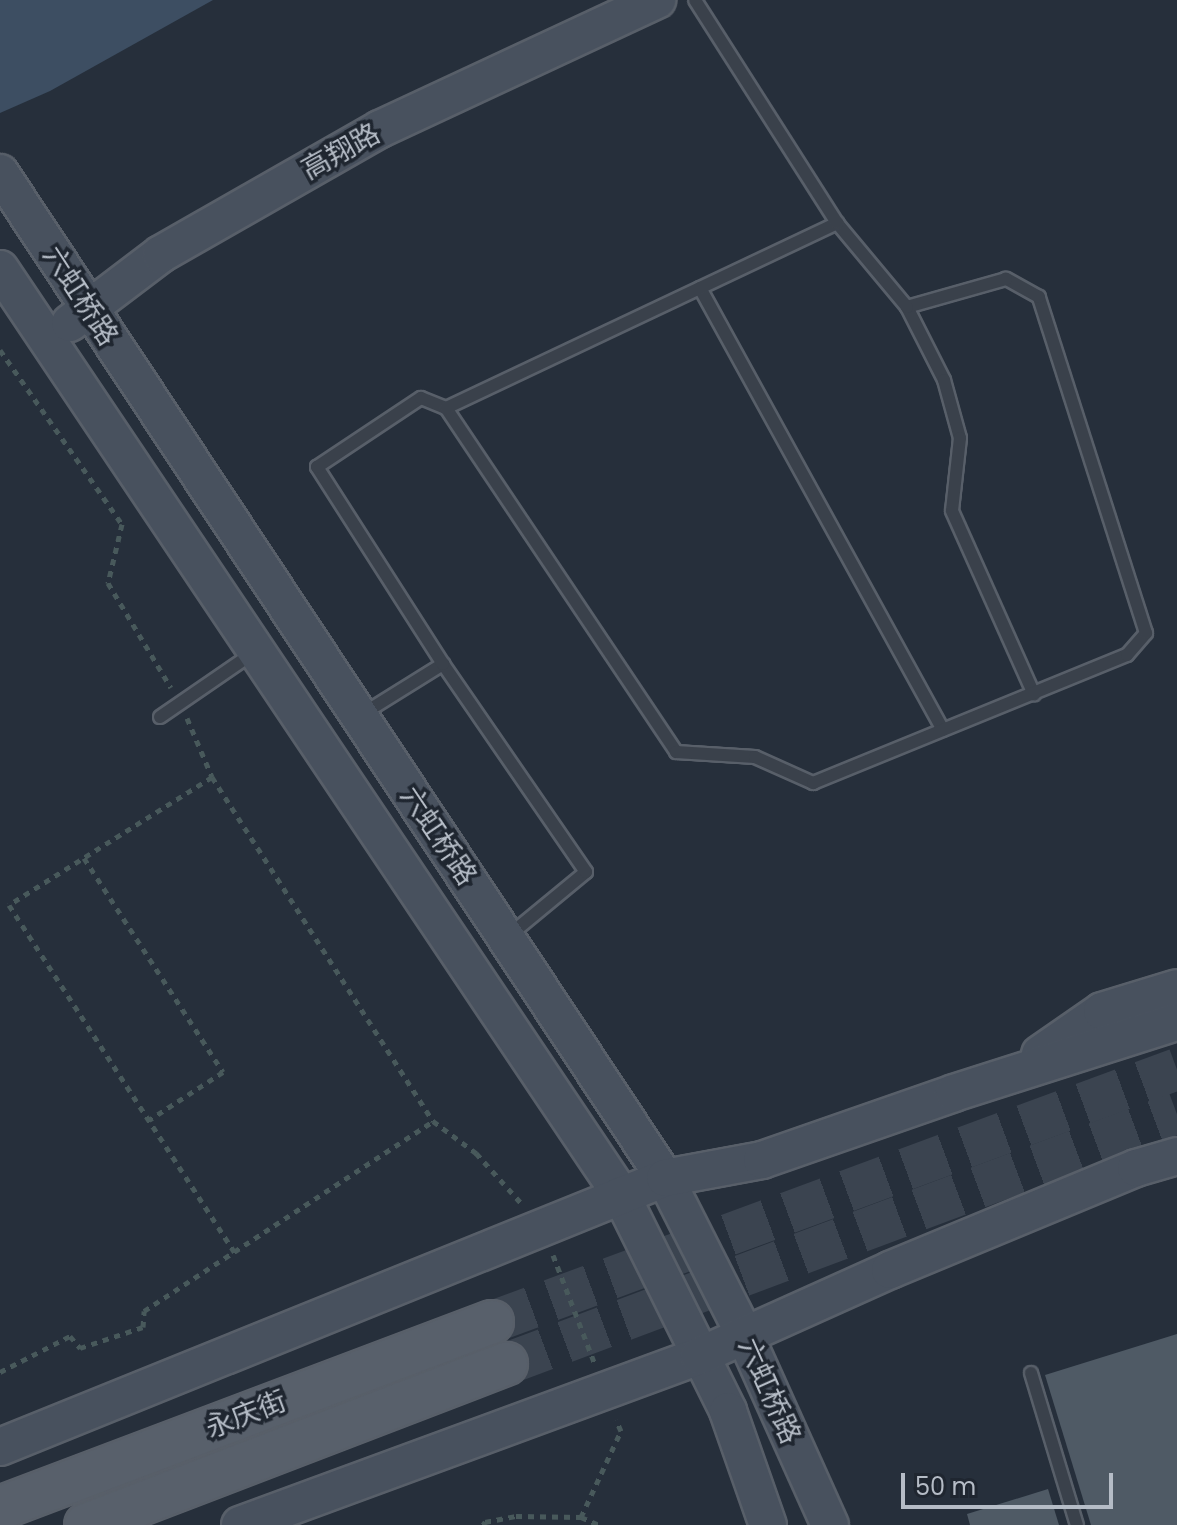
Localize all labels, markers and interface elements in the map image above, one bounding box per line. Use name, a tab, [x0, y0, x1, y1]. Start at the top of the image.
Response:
street label: 高翔路	[296, 117, 386, 187]
street label: 六虹桥路	[35, 240, 125, 352]
street label: 六虹桥路	[393, 780, 483, 892]
street label: 六虹桥路	[731, 1333, 807, 1449]
street label: 永庆街	[201, 1384, 291, 1446]
scale bar	[905, 1457, 1117, 1507]
text: 50 m	[915, 1470, 976, 1503]

